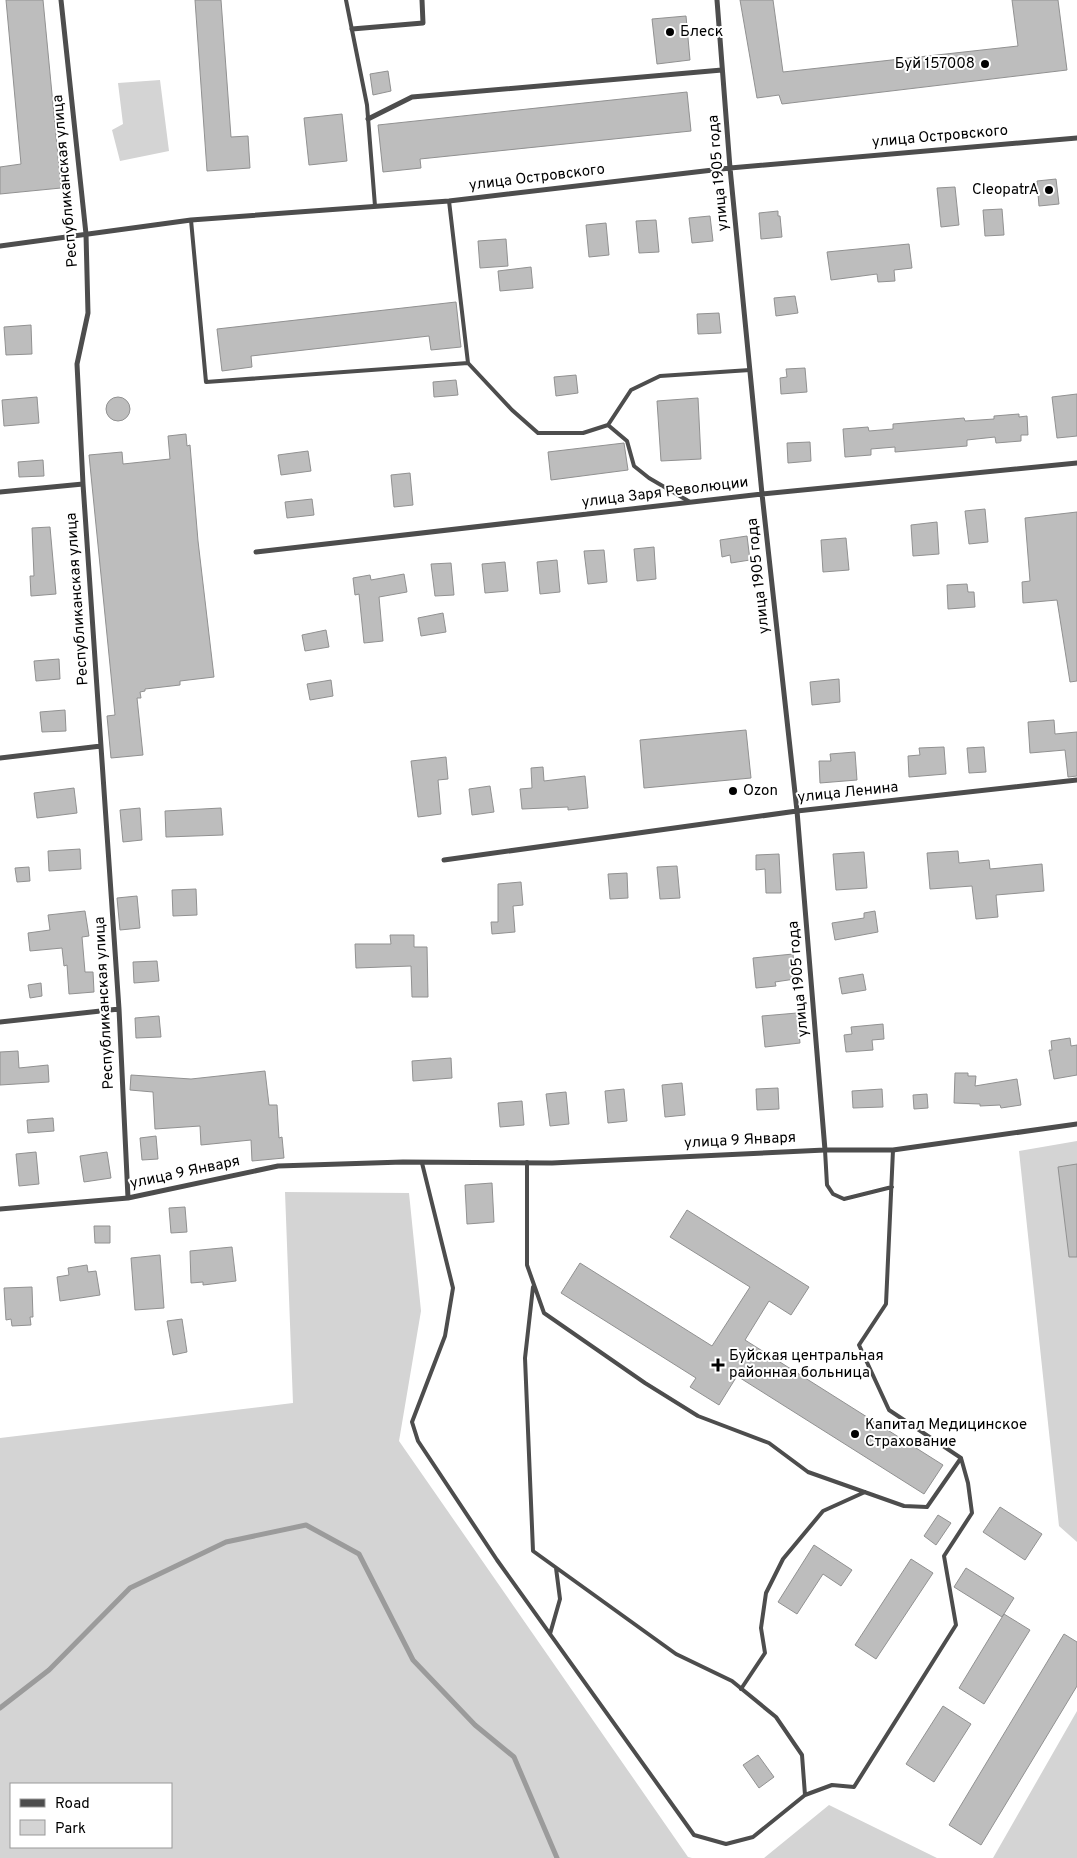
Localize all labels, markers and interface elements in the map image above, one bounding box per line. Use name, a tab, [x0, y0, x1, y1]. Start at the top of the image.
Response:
place label: Блеск	[680, 23, 723, 42]
marker: Блеск	[664, 26, 676, 38]
place label: Буй 157008	[895, 55, 975, 74]
marker: Буй 157008	[979, 58, 991, 70]
street label: Республиканская улица	[49, 94, 83, 268]
street label: улица 1905 года	[704, 114, 734, 232]
street label: улица Островского	[871, 122, 1009, 152]
street label: улица Островского	[468, 160, 606, 196]
place label: CleopatrA	[972, 181, 1039, 200]
marker: CleopatrA	[1043, 184, 1055, 196]
street label: улица Заря Революции	[581, 473, 749, 513]
street label: Республиканская улица	[62, 512, 94, 686]
street label: улица 1905 года	[743, 517, 775, 635]
street label: улица Ленина	[797, 778, 899, 808]
place label: Ozon	[743, 782, 778, 801]
marker: Ozon	[727, 785, 739, 797]
street label: Республиканская улица	[91, 916, 119, 1090]
street label: улица 1905 года	[784, 920, 814, 1038]
street label: улица 9 Января	[684, 1129, 796, 1153]
street label: улица 9 Января	[128, 1152, 242, 1194]
place label: Буйская центральная районная больница	[729, 1347, 884, 1383]
marker: Буйская центральная районная больница	[711, 1358, 725, 1372]
place label: Капитал Медицинское Страхование	[865, 1416, 1027, 1452]
marker: Капитал Медицинское Страхование	[849, 1428, 861, 1440]
legend	[10, 1783, 172, 1848]
text: Road	[55, 1795, 90, 1814]
text: Park	[55, 1820, 86, 1839]

